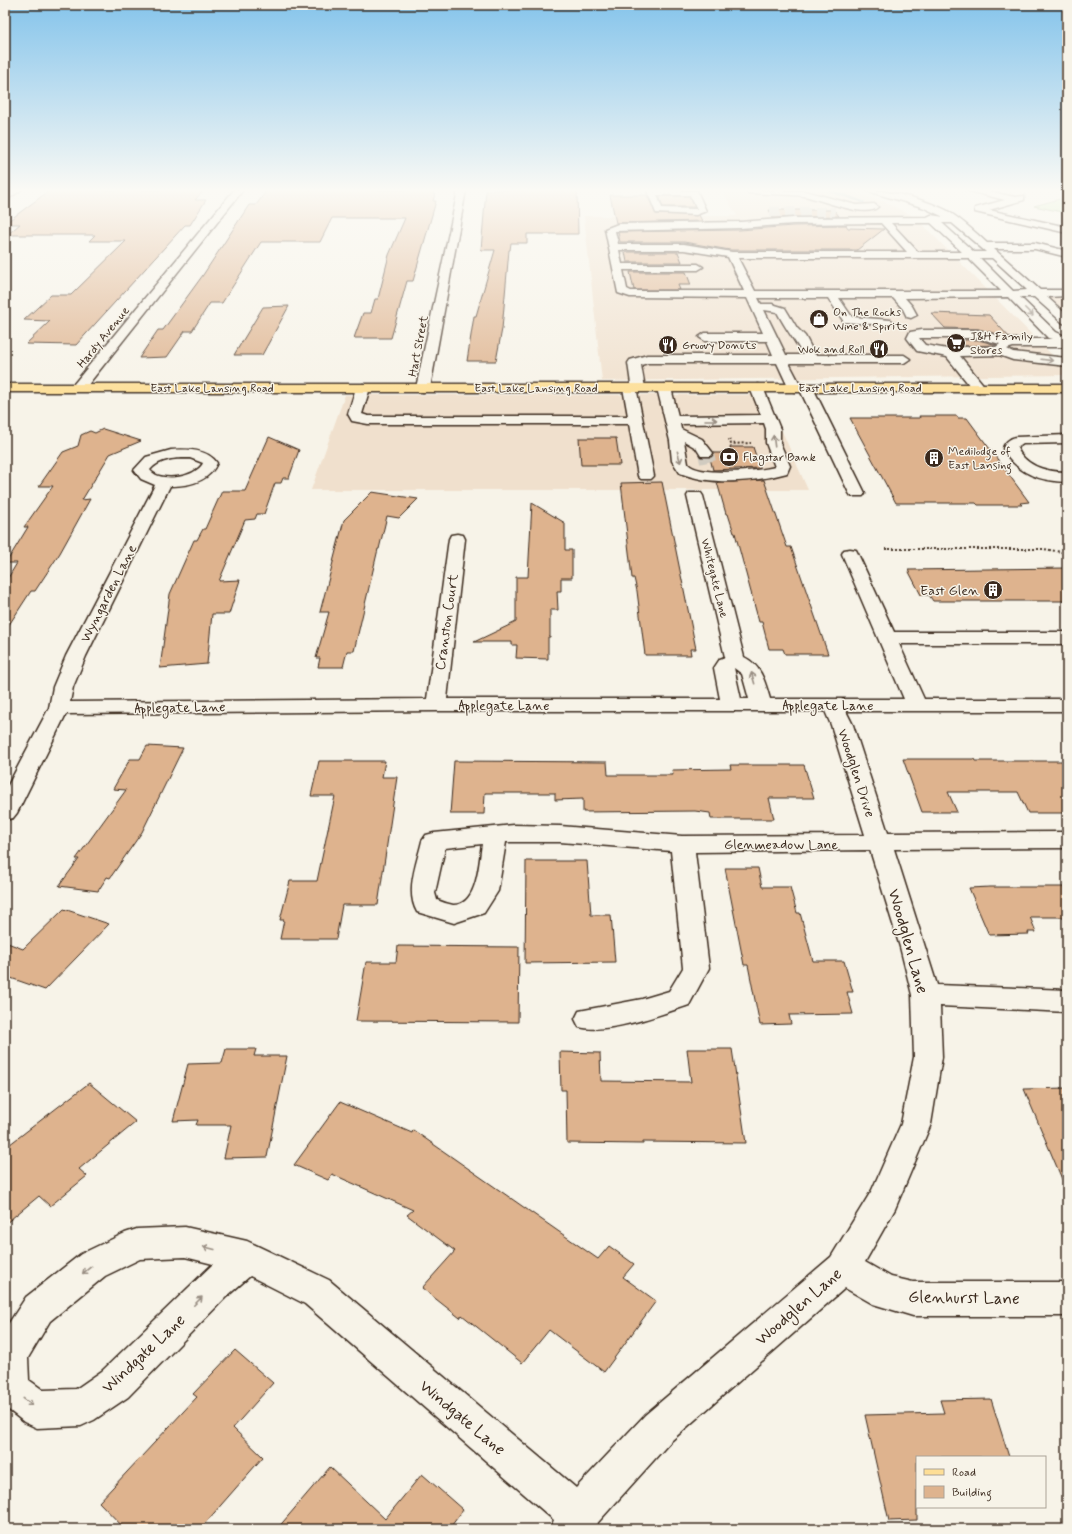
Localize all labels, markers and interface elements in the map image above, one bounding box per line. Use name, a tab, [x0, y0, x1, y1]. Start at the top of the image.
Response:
street label: Hardy Avenue	[74, 303, 134, 372]
place label: On The Rocks Wine & Spirits	[833, 305, 907, 335]
one-way arrow	[1024, 307, 1034, 317]
shop icon: On The Rocks Wine & Spirits	[808, 308, 830, 330]
street label: Hart Street	[405, 314, 433, 378]
place label: J&H Family Stores	[970, 329, 1033, 359]
supermarket icon: J&H Family Stores	[945, 332, 967, 354]
restaurant icon: Groovy Donuts	[657, 334, 679, 356]
place label: Groovy Donuts	[682, 338, 756, 354]
restaurant icon: Wok and Roll	[868, 338, 890, 360]
place label: Wok and Roll	[798, 342, 865, 358]
one-way arrow	[1040, 357, 1053, 364]
street label: East Lake Lansing Road	[150, 381, 274, 397]
street label: East Lake Lansing Road	[474, 381, 598, 397]
street label: East Lake Lansing Road	[798, 381, 922, 397]
one-way arrow	[704, 416, 717, 424]
one-way arrow	[770, 434, 778, 447]
place label: Medilodge of East Lansing	[948, 444, 1012, 475]
bank icon: Flagstar Bank	[718, 446, 740, 468]
building icon: Medilodge of East Lansing	[923, 447, 945, 469]
place label: Flagstar Bank	[743, 450, 816, 466]
one-way arrow	[676, 451, 683, 464]
street label: Whitegate Lane	[696, 537, 732, 620]
street label: Wyngarden Lane	[76, 541, 141, 646]
street label: Cranston Court	[431, 572, 463, 671]
building icon: East Glen	[982, 579, 1004, 601]
place label: East Glen	[920, 582, 979, 600]
one-way arrow	[749, 672, 756, 685]
street label: Applegate Lane	[458, 697, 550, 716]
street label: Applegate Lane	[782, 697, 874, 716]
street label: Applegate Lane	[134, 698, 226, 719]
street label: Woodglen Drive	[832, 727, 879, 820]
street label: Glenmeadow Lane	[724, 836, 838, 854]
street label: Woodglen Lane	[881, 886, 933, 997]
one-way arrow	[203, 1243, 216, 1251]
street label: Woodglen Lane	[751, 1263, 848, 1352]
one-way arrow	[81, 1266, 92, 1275]
street label: Glenhurst Lane	[908, 1286, 1020, 1310]
one-way arrow	[193, 1296, 203, 1306]
street label: Windgate Lane	[97, 1309, 191, 1399]
street label: Windgate Lane	[414, 1375, 510, 1461]
one-way arrow	[23, 1398, 34, 1406]
legend	[916, 1456, 1046, 1508]
text: Road	[952, 1465, 976, 1481]
text: Building	[952, 1485, 992, 1502]

